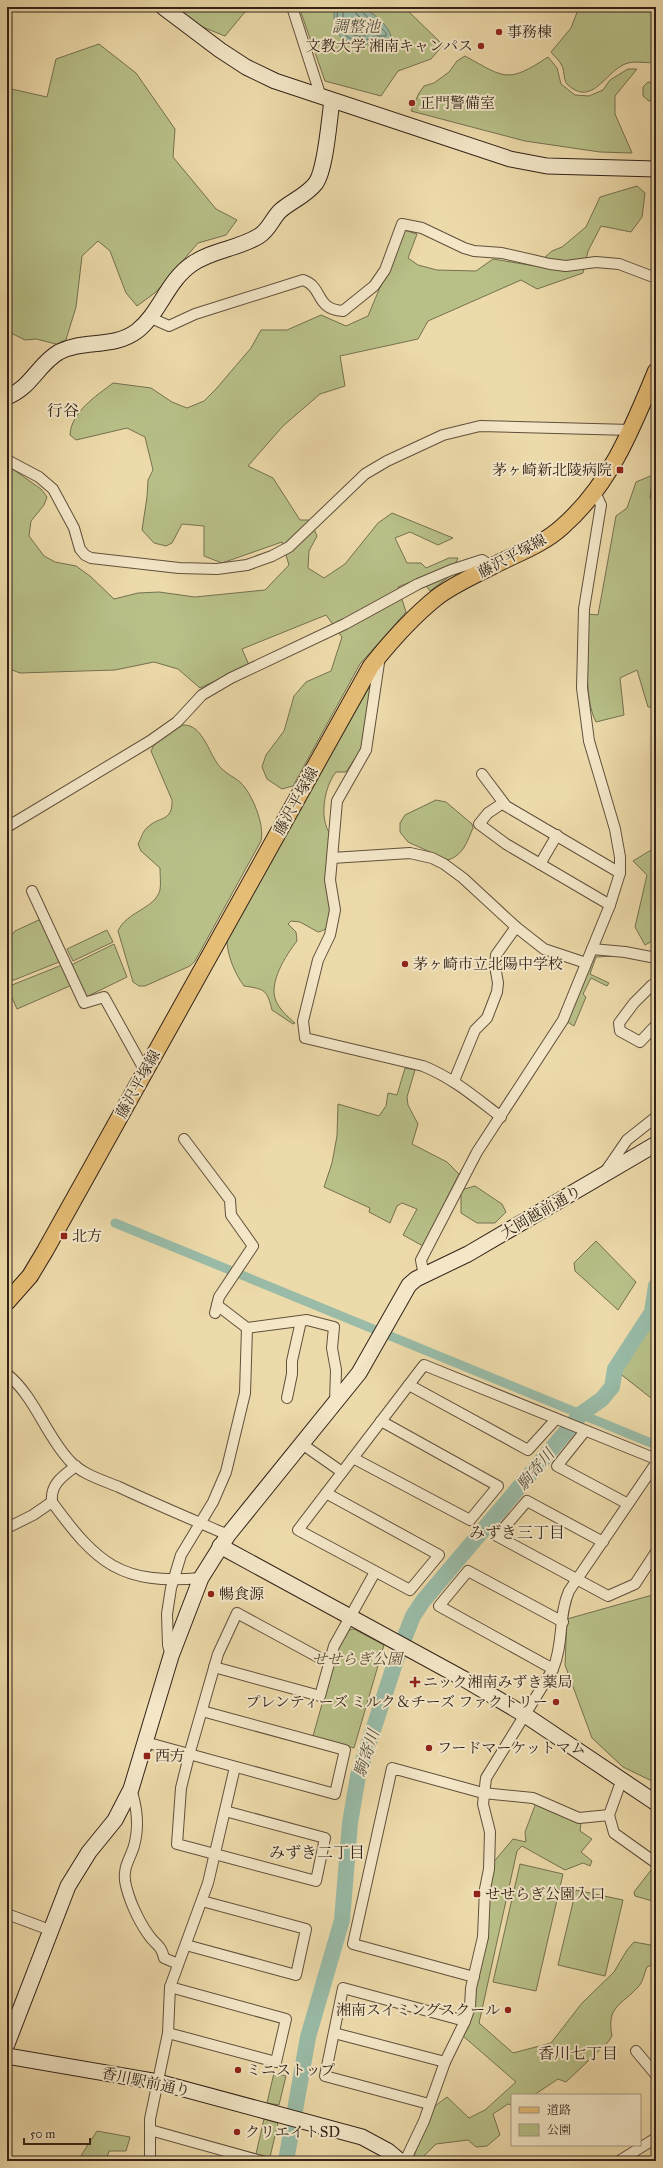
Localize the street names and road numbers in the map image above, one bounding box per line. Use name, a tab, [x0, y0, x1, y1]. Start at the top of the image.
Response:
street label: 藤沢平塚線	[475, 530, 549, 582]
street label: 藤沢平塚線	[270, 764, 322, 838]
street label: 藤沢平塚線	[112, 1047, 164, 1121]
street label: 大岡越前通り	[498, 1182, 584, 1242]
street label: 香川駅前通り	[100, 2064, 192, 2100]

